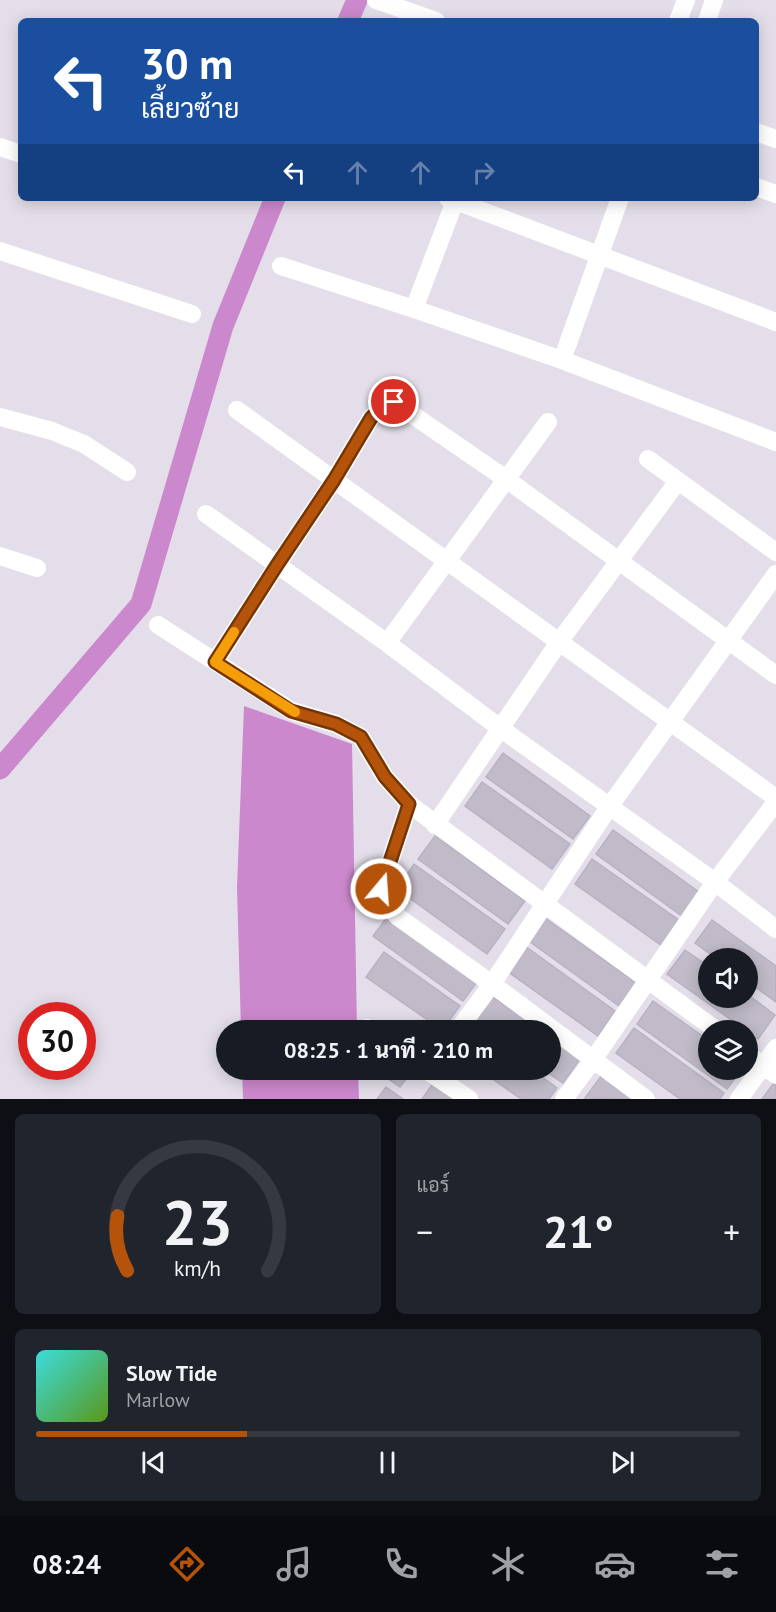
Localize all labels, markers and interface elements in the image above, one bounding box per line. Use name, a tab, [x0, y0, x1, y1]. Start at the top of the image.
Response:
text: 30 m	[141, 36, 233, 91]
icon: left	[42, 42, 120, 120]
text: เลี้ยวซ้าย	[141, 91, 239, 125]
icon: left	[278, 156, 311, 189]
icon: ahead	[341, 156, 374, 189]
icon: ahead	[404, 156, 437, 189]
icon: right	[467, 156, 500, 189]
pin	[368, 376, 419, 427]
icon: arrive	[377, 385, 410, 418]
position arrow	[349, 857, 413, 921]
map controls	[698, 948, 758, 1080]
button: sound	[698, 948, 758, 1008]
speed limit sign: 30	[18, 1002, 96, 1080]
button: layers	[698, 1020, 758, 1080]
text: 08:25 · 1 นาที · 210 m	[284, 1036, 493, 1064]
text: แอร์	[417, 1172, 450, 1198]
text: 23	[162, 1181, 233, 1262]
text: 21°	[543, 1202, 614, 1260]
text: −	[417, 1210, 433, 1253]
text: +	[723, 1210, 740, 1253]
text: km/h	[174, 1254, 221, 1282]
text: Slow Tide	[126, 1359, 217, 1387]
text: Marlow	[126, 1387, 190, 1413]
icon: previous	[137, 1446, 170, 1479]
icon: pause	[371, 1446, 404, 1479]
icon: next	[606, 1446, 639, 1479]
icon: directions	[166, 1543, 208, 1585]
icon: music	[273, 1543, 315, 1585]
icon: phone	[380, 1543, 422, 1585]
icon: climate	[487, 1543, 529, 1585]
icon: car	[594, 1543, 636, 1585]
icon: filters	[701, 1543, 743, 1585]
text: 08:24	[33, 1547, 101, 1581]

